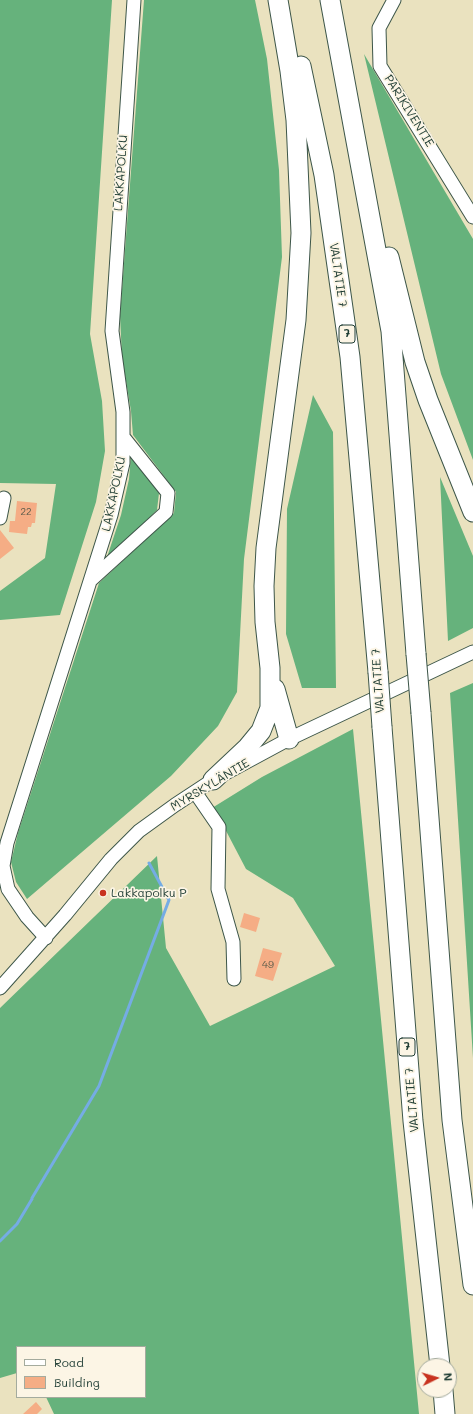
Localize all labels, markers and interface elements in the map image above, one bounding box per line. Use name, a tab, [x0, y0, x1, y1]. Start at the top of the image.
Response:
street label: PARIKIVENTIE	[381, 72, 437, 150]
street label: LAKKAPOLKU	[111, 135, 131, 211]
street label: VALTATIE 7	[326, 242, 350, 308]
road number: 7	[339, 325, 355, 343]
street label: LAKKAPOLKU	[99, 455, 129, 533]
house number: 22	[20, 506, 32, 518]
street label: VALTATIE 7	[369, 648, 387, 714]
street label: MYRSKYLÄNTIE	[168, 756, 252, 814]
place label: Lakkapolku P	[111, 886, 187, 900]
marker: Lakkapolku P	[98, 888, 108, 898]
house number: 49	[262, 959, 274, 971]
road number: 7	[399, 1038, 415, 1056]
street label: VALTATIE 7	[402, 1067, 422, 1133]
legend	[16, 1346, 146, 1398]
text: Road	[54, 1354, 84, 1370]
north arrow	[417, 1358, 457, 1398]
text: N	[441, 1372, 456, 1382]
text: Building	[54, 1374, 100, 1390]

